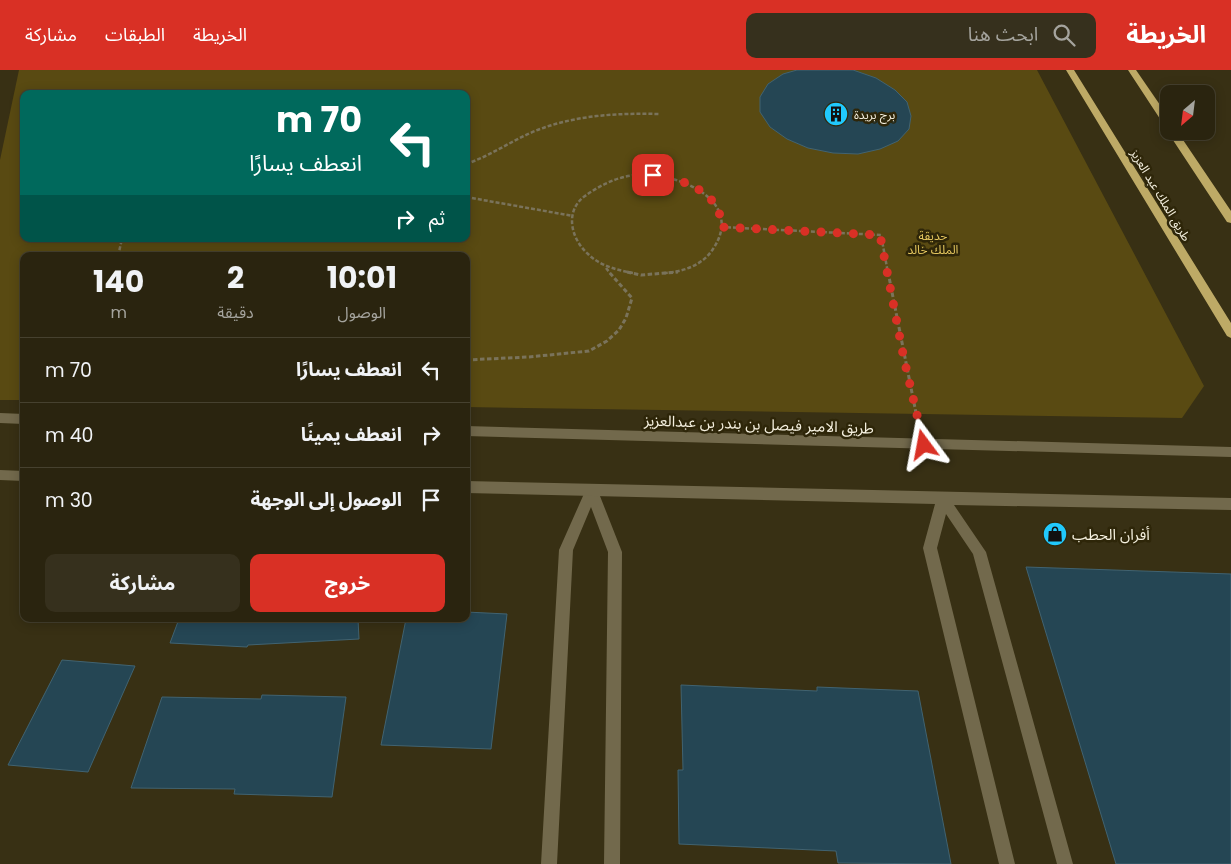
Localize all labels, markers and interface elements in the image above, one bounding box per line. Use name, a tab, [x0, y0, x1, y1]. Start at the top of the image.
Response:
search box	[746, 13, 1096, 58]
text: الخريطة	[1126, 18, 1206, 51]
text: ابحث هنا	[968, 21, 1038, 48]
icon: search	[1050, 21, 1078, 49]
text: مشاركة	[25, 22, 77, 47]
text: الطبقات	[105, 22, 165, 47]
text: الخريطة	[193, 22, 247, 47]
north arrow	[1160, 85, 1215, 140]
map controls	[1160, 85, 1215, 140]
text: 70 m	[276, 95, 362, 144]
building icon: برج بريدة	[823, 101, 849, 127]
place label: برج بريدة	[854, 106, 895, 124]
icon: left	[380, 110, 445, 175]
street label: طريق الملك عبد العزيز	[1126, 145, 1195, 244]
text: انعطف يسارًا	[249, 148, 362, 179]
pin	[632, 154, 674, 196]
icon: arrive	[639, 161, 667, 189]
icon: right	[391, 205, 419, 233]
text: ثم	[429, 205, 445, 232]
park label: حديقة الملك خالد	[908, 227, 959, 258]
text: 2	[227, 256, 244, 299]
text: 10:01	[327, 256, 397, 299]
text: 140	[93, 260, 144, 303]
text: m	[110, 301, 127, 324]
text: دقيقة	[217, 301, 254, 324]
text: الوصول	[338, 301, 386, 324]
text: انعطف يسارًا	[296, 356, 402, 383]
icon: left	[417, 356, 445, 384]
text: 70 m	[45, 357, 92, 384]
street label: طريق الامير فيصل بن بندر بن عبدالعزيز	[643, 409, 874, 439]
position arrow	[897, 418, 949, 470]
text: انعطف يمينًا	[301, 421, 402, 448]
icon: right	[417, 421, 445, 449]
text: 40 m	[45, 422, 94, 449]
text: الوصول إلى الوجهة	[250, 486, 402, 513]
icon: arrive	[417, 486, 445, 514]
text: 30 m	[45, 487, 93, 514]
shop icon: أفران الحطب	[1042, 521, 1068, 547]
place label: أفران الحطب	[1072, 524, 1150, 545]
button: مشاركة	[45, 554, 240, 612]
button: خروج	[250, 554, 445, 612]

